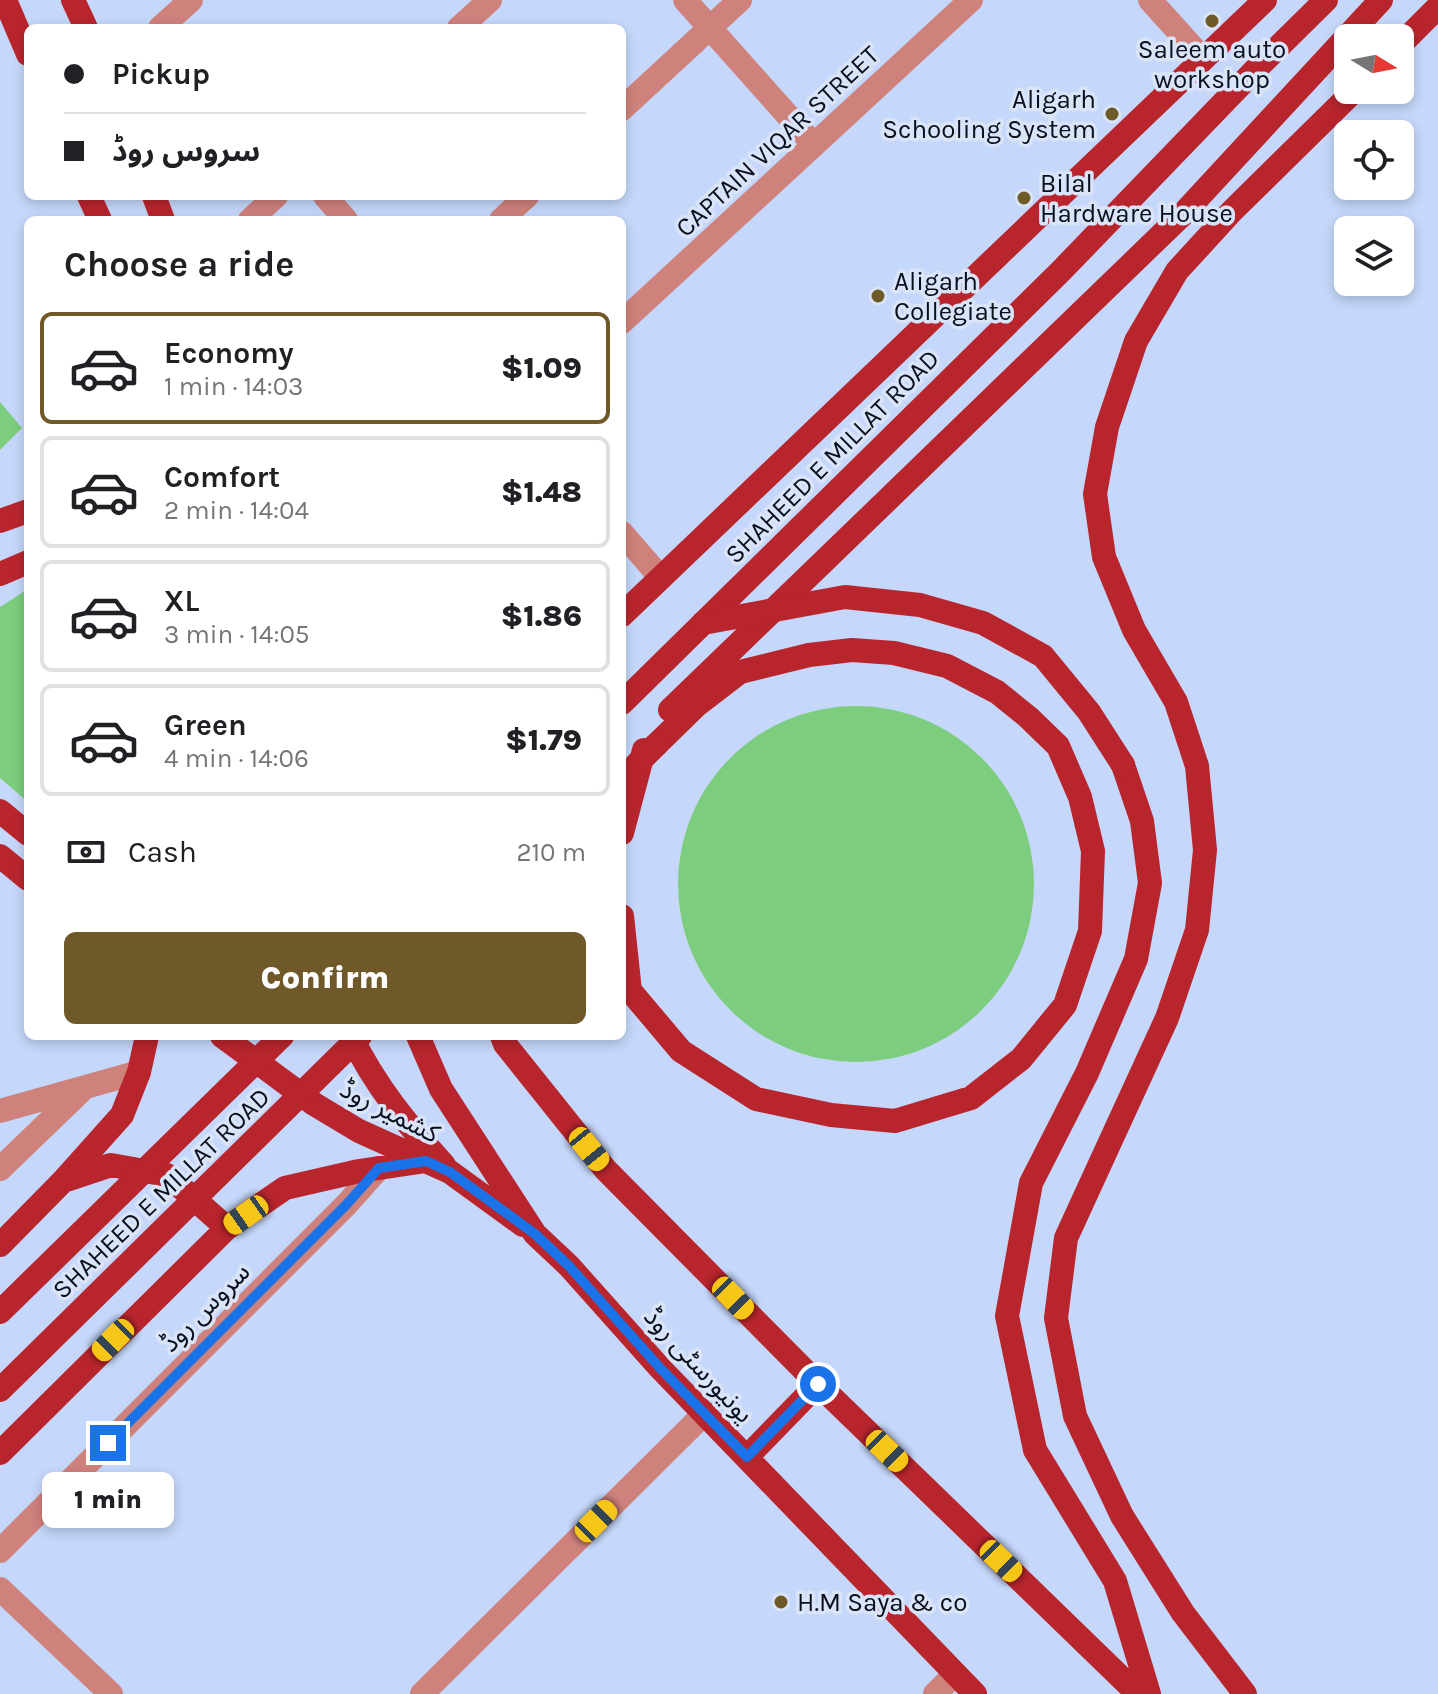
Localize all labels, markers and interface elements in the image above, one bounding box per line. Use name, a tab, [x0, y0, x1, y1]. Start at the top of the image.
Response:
marker: Saleem auto workshop	[1203, 12, 1221, 30]
north arrow	[1334, 24, 1414, 104]
map controls	[1334, 24, 1414, 296]
place label: Saleem auto workshop	[1138, 34, 1286, 95]
street label: CAPTAIN VIQAR STREET	[669, 39, 885, 243]
text: Pickup	[112, 56, 210, 92]
place label: Aligarh Schooling System	[882, 84, 1096, 145]
marker: Aligarh Schooling System	[1103, 105, 1121, 123]
button: locate	[1334, 120, 1414, 200]
text: سروس روڈ	[112, 133, 260, 169]
place label: Bilal Hardware House	[1040, 168, 1233, 229]
marker: Bilal Hardware House	[1015, 189, 1033, 207]
button: layers	[1334, 216, 1414, 296]
text: Choose a ride	[64, 243, 294, 285]
place label: Aligarh Collegiate	[894, 266, 1012, 327]
marker: Aligarh Collegiate	[869, 287, 887, 305]
icon: car	[68, 332, 140, 404]
text: Economy	[164, 335, 294, 371]
street label: SHAHEED E MILLAT ROAD	[719, 343, 946, 570]
text: $1.09	[501, 350, 582, 386]
text: 1 min · 14:03	[164, 371, 303, 402]
icon: car	[68, 456, 140, 528]
text: Comfort	[164, 459, 280, 495]
text: $1.48	[501, 474, 582, 510]
text: 2 min · 14:04	[164, 495, 309, 526]
icon: car	[68, 580, 140, 652]
text: XL	[164, 583, 199, 619]
text: $1.86	[501, 598, 582, 634]
text: 3 min · 14:05	[164, 619, 310, 650]
icon: car	[68, 704, 140, 776]
text: Green	[164, 707, 247, 743]
text: $1.79	[505, 722, 582, 758]
text: 4 min · 14:06	[164, 743, 309, 774]
icon: cash	[64, 830, 108, 874]
text: Cash	[128, 834, 197, 870]
text: 210 m	[516, 837, 586, 868]
button: Confirm	[64, 932, 586, 1024]
street label: کشمیر روڈ	[335, 1073, 445, 1150]
street label: SHAHEED E MILLAT ROAD	[46, 1081, 277, 1305]
car	[565, 1123, 613, 1175]
car	[219, 1191, 273, 1239]
street label: سروس روڈ	[154, 1256, 256, 1358]
car	[708, 1272, 758, 1324]
street label: یونیورسٹی روڈ	[637, 1301, 760, 1430]
car	[88, 1315, 138, 1365]
route start	[800, 1366, 836, 1402]
route end	[90, 1425, 126, 1461]
car	[861, 1426, 913, 1476]
callout: 1 min	[42, 1471, 174, 1527]
text: 1 min	[74, 1484, 142, 1515]
car	[571, 1496, 621, 1546]
car	[975, 1536, 1027, 1586]
place label: H.M Saya & co	[797, 1587, 967, 1618]
marker: H.M Saya & co	[772, 1593, 790, 1611]

